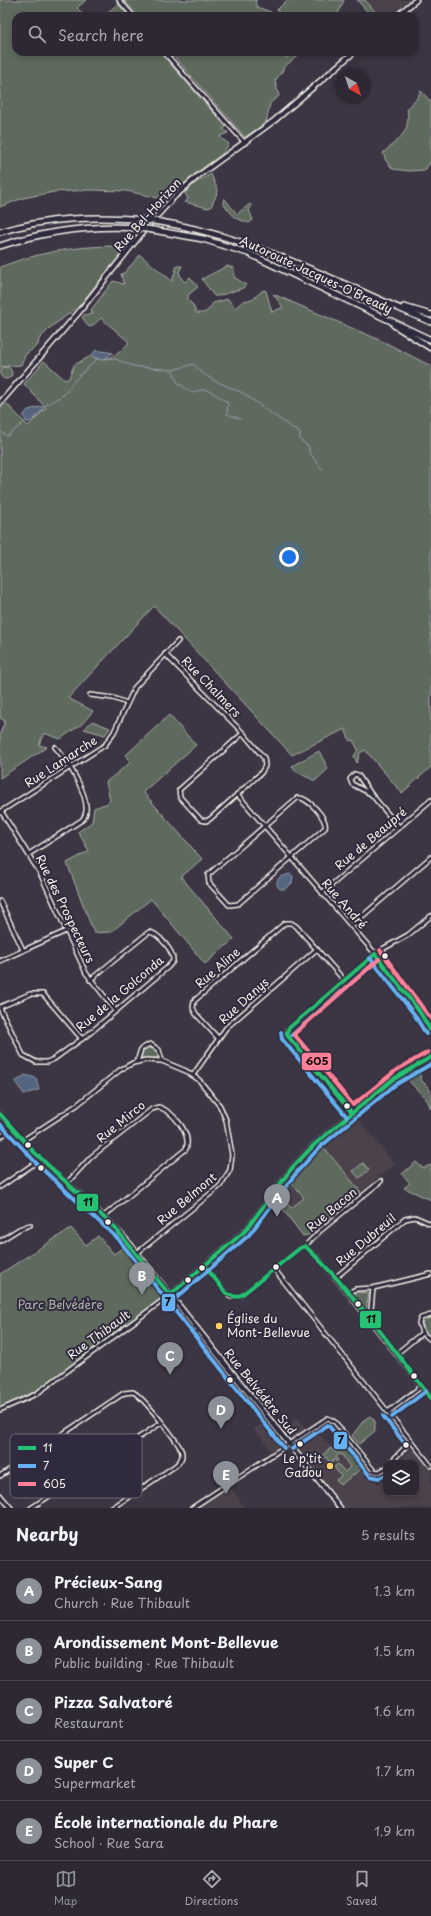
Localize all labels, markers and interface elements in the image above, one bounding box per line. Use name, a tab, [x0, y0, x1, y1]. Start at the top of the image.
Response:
search box	[12, 12, 419, 56]
icon: search	[26, 23, 48, 45]
text: Search here	[58, 23, 144, 46]
north arrow	[335, 68, 371, 104]
street label: Rue Bel-Horizon	[109, 174, 185, 255]
street label: Autoroute Jacques-O'Bready	[237, 231, 396, 318]
your location	[279, 547, 299, 567]
street label: Rue Chalmers	[178, 652, 246, 721]
street label: Rue Lamarche	[21, 731, 100, 791]
street label: Rue de Beaupré	[330, 803, 410, 874]
street label: Rue des Prospecteurs	[32, 851, 100, 966]
street label: Rue André	[318, 874, 372, 932]
street label: Rue Aline	[191, 942, 244, 992]
street label: Rue de la Golconda	[72, 951, 168, 1035]
unlabelled marker	[380, 951, 390, 961]
street label: Rue Danys	[214, 972, 273, 1028]
line badge: 605	[301, 1052, 332, 1071]
text: 605	[306, 1052, 328, 1069]
street label: Rue Mirco	[92, 1096, 149, 1147]
unlabelled marker	[342, 1101, 352, 1111]
unlabelled marker	[23, 1140, 33, 1150]
unlabelled marker	[36, 1163, 46, 1173]
street label: Rue Belmont	[153, 1168, 220, 1229]
street label: Rue Bacon	[302, 1183, 360, 1236]
pin: A	[264, 1184, 290, 1217]
line badge: 11	[76, 1193, 99, 1212]
text: 11	[83, 1193, 93, 1210]
street label: Rue Dubreuil	[332, 1209, 399, 1270]
unlabelled marker	[103, 1217, 113, 1227]
pin: B	[129, 1262, 155, 1295]
unlabelled marker	[271, 1262, 281, 1272]
unlabelled marker	[197, 1263, 207, 1273]
unlabelled marker	[183, 1275, 193, 1285]
line badge: 7	[161, 1293, 176, 1312]
text: 7	[165, 1293, 172, 1310]
park label: Parc Belvédère	[17, 1295, 103, 1313]
unlabelled marker	[353, 1299, 363, 1309]
street label: Rue Thibault	[63, 1305, 134, 1363]
place label: Église du Mont-Bellevue	[227, 1309, 311, 1341]
line badge: 11	[359, 1310, 382, 1329]
text: 11	[366, 1310, 376, 1327]
marker: Église du Mont-Bellevue	[214, 1321, 224, 1331]
pin: C	[157, 1342, 183, 1375]
street label: Rue Belvédère Sud	[220, 1344, 301, 1438]
unlabelled marker	[409, 1371, 419, 1381]
unlabelled marker	[225, 1375, 235, 1385]
pin: D	[208, 1396, 234, 1429]
line badge: 7	[333, 1431, 348, 1450]
text: 7	[338, 1431, 345, 1448]
legend	[10, 1434, 142, 1498]
text: 11	[43, 1439, 52, 1456]
unlabelled marker	[295, 1439, 305, 1449]
unlabelled marker	[401, 1440, 411, 1450]
place label: Le p'tit Gadou	[283, 1449, 322, 1481]
text: 7	[43, 1457, 49, 1474]
map controls	[383, 1460, 419, 1496]
button: layers	[383, 1460, 419, 1496]
pin: E	[213, 1461, 239, 1494]
marker: Le p'tit Gadou	[325, 1461, 335, 1471]
text: 605	[43, 1475, 66, 1492]
text: Nearby	[16, 1521, 78, 1547]
text: 5 results	[361, 1525, 415, 1544]
text: Précieux-Sang	[54, 1570, 162, 1593]
text: A	[24, 1581, 34, 1600]
text: 1.3 km	[374, 1581, 415, 1600]
text: Church · Rue Thibault	[54, 1593, 190, 1612]
text: Arondissement Mont-Bellevue	[54, 1630, 278, 1653]
text: B	[25, 1641, 33, 1660]
text: 1.5 km	[374, 1641, 415, 1660]
text: Public building · Rue Thibault	[54, 1653, 234, 1672]
text: Pizza Salvatoré	[54, 1690, 173, 1713]
text: C	[24, 1701, 34, 1720]
text: 1.6 km	[374, 1701, 415, 1720]
text: Restaurant	[54, 1713, 124, 1732]
text: Super C	[54, 1750, 113, 1773]
text: D	[24, 1761, 34, 1780]
text: 1.7 km	[375, 1761, 415, 1780]
text: Supermarket	[54, 1773, 136, 1792]
text: École internationale du Phare	[54, 1810, 278, 1833]
text: E	[25, 1821, 33, 1840]
text: 1.9 km	[374, 1821, 415, 1840]
text: School · Rue Sara	[54, 1833, 164, 1852]
tab: Map	[54, 1868, 77, 1909]
tab: Directions	[185, 1868, 238, 1909]
tab: Saved	[346, 1868, 377, 1909]

